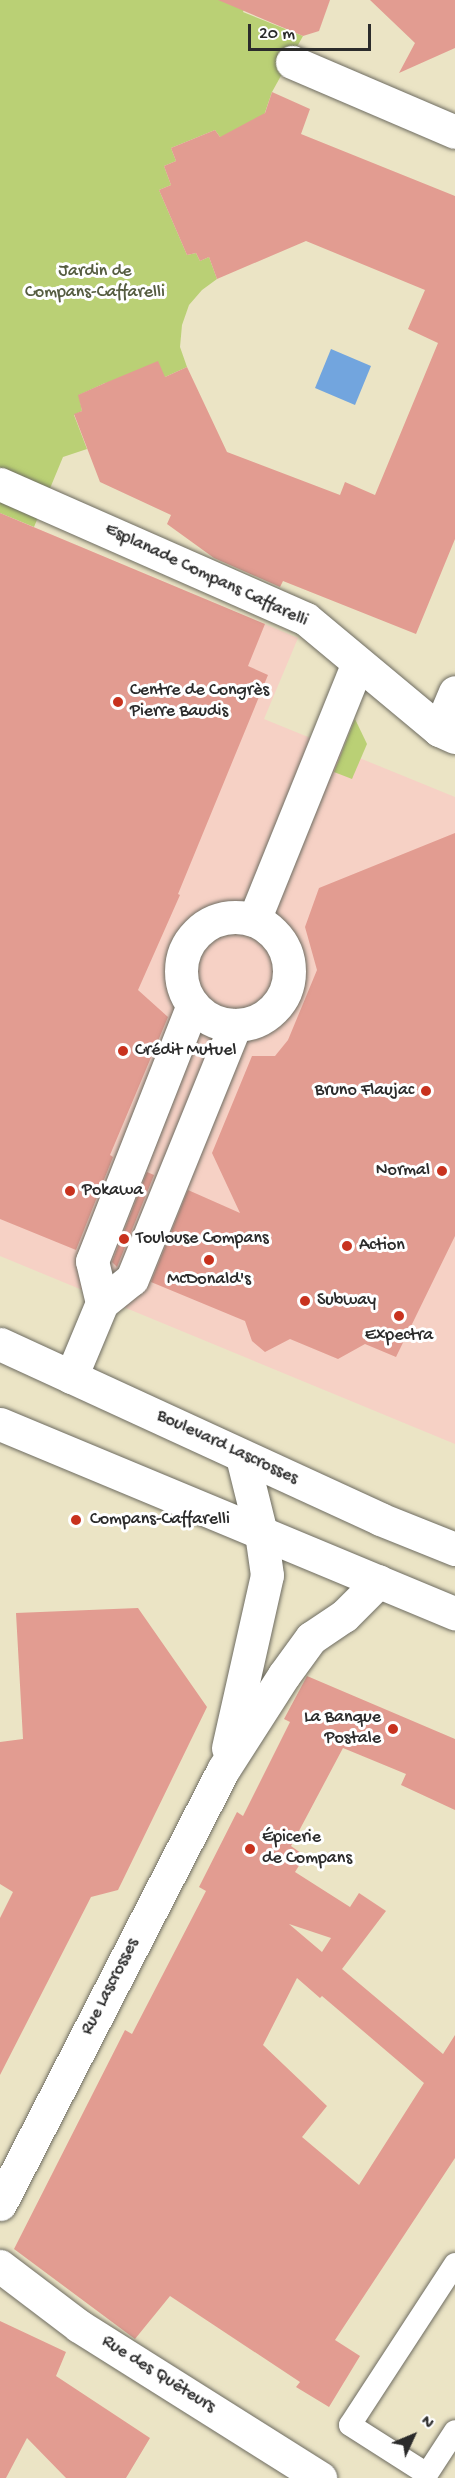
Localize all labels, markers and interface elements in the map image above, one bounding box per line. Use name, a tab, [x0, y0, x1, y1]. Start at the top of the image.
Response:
scale bar	[251, 12, 374, 50]
text: 20 m	[259, 24, 295, 45]
park label: Jardin de Compans-Caffarelli	[25, 262, 165, 304]
street label: Esplanade Compans Caffarelli	[101, 519, 311, 633]
place label: Centre de Congrès Pierre Baudis	[130, 681, 269, 724]
marker: Centre de Congrès Pierre Baudis	[111, 695, 125, 709]
place label: Crédit Mutuel	[135, 1040, 236, 1062]
marker: Crédit Mutuel	[116, 1044, 130, 1058]
place label: Bruno Flaujac	[315, 1080, 414, 1102]
marker: Bruno Flaujac	[419, 1084, 433, 1098]
place label: Normal	[376, 1160, 430, 1182]
marker: Normal	[435, 1164, 449, 1178]
place label: Pokawa	[82, 1180, 143, 1202]
marker: Pokawa	[63, 1184, 77, 1198]
place label: Toulouse Compans	[136, 1228, 269, 1250]
marker: Toulouse Compans	[117, 1232, 131, 1246]
place label: Action	[359, 1235, 405, 1257]
marker: Action	[340, 1239, 354, 1253]
marker: McDonald's	[202, 1253, 216, 1267]
place label: McDonald's	[167, 1269, 251, 1291]
place label: Subway	[317, 1290, 376, 1312]
marker: Subway	[298, 1294, 312, 1308]
marker: Expectra	[392, 1309, 406, 1323]
place label: Expectra	[365, 1325, 433, 1347]
street label: Boulevard Lascrosses	[153, 1406, 301, 1490]
place label: Compans-Caffarelli	[90, 1509, 230, 1531]
marker: Compans-Caffarelli	[67, 1511, 85, 1529]
place label: La Banque Postale	[304, 1708, 381, 1750]
marker: La Banque Postale	[386, 1722, 400, 1736]
place label: Épicerie de Compans	[262, 1828, 352, 1870]
marker: Épicerie de Compans	[243, 1842, 257, 1856]
street label: Rue Lascrosses	[77, 1935, 145, 2039]
street label: Rue des Quêteurs	[97, 2331, 219, 2419]
north arrow	[383, 2406, 443, 2466]
text: N	[416, 2413, 437, 2434]

